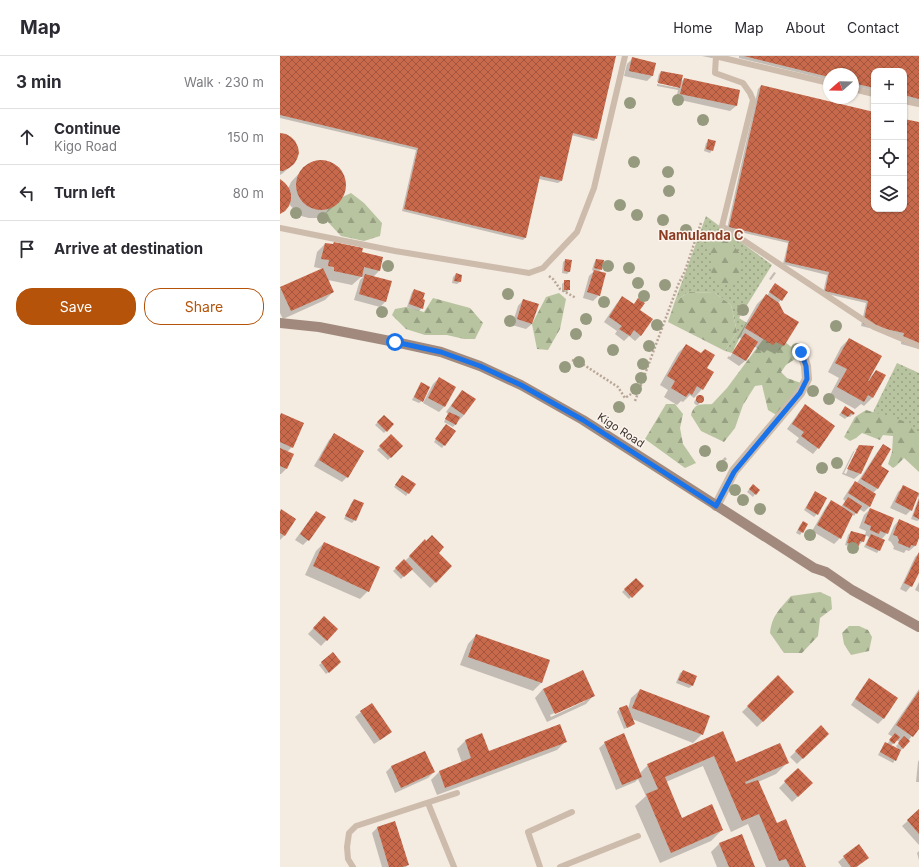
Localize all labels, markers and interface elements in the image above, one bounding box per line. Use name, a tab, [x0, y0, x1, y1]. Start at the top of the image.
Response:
text: Map	[20, 16, 61, 39]
text: Home	[673, 19, 712, 36]
text: Map	[734, 19, 764, 36]
text: About	[786, 19, 825, 36]
text: Contact	[847, 19, 899, 36]
north arrow	[823, 68, 859, 104]
map controls	[871, 68, 907, 212]
button: +	[871, 68, 907, 104]
text: 3 min	[16, 72, 62, 92]
text: Walk · 230 m	[184, 74, 264, 90]
button: −	[871, 104, 907, 140]
text: Continue	[54, 119, 121, 138]
icon: ahead	[16, 126, 38, 148]
text: 150 m	[228, 129, 264, 145]
text: Kigo Road	[54, 138, 117, 154]
button: locate	[871, 140, 907, 176]
button: layers	[871, 176, 907, 212]
icon: left	[16, 182, 38, 204]
text: Turn left	[54, 183, 115, 202]
text: 80 m	[233, 185, 264, 201]
district label: Namulanda C	[658, 227, 744, 243]
icon: arrive	[16, 238, 38, 260]
text: Arrive at destination	[54, 239, 203, 258]
button: Save	[16, 288, 136, 325]
button: Share	[144, 288, 264, 325]
route start	[386, 333, 404, 351]
route end	[792, 343, 810, 361]
street label: Kigo Road	[595, 410, 647, 450]

